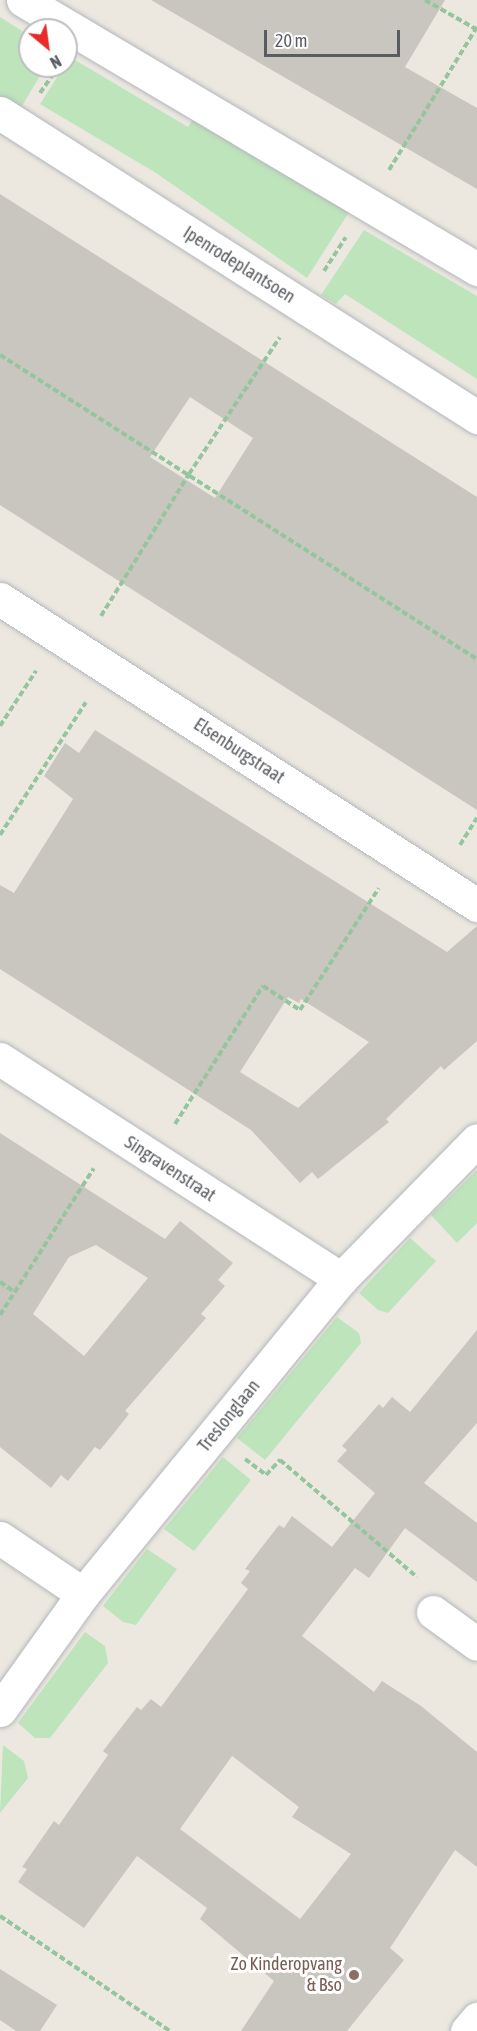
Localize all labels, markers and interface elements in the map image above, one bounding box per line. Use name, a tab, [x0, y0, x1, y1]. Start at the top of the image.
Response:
north arrow	[18, 18, 78, 78]
scale bar	[267, 18, 404, 56]
text: 20 m	[275, 30, 307, 51]
text: N	[47, 52, 64, 72]
street label: Ipenrodeplantsoen	[179, 222, 299, 308]
street label: Elsenburgstraat	[190, 714, 288, 788]
street label: Singravenstraat	[120, 1132, 220, 1206]
street label: Treslonglaan	[193, 1376, 265, 1456]
place label: Zo Kinderopvang & Bso	[230, 1954, 342, 1996]
marker: Zo Kinderopvang & Bso	[347, 1968, 361, 1982]

